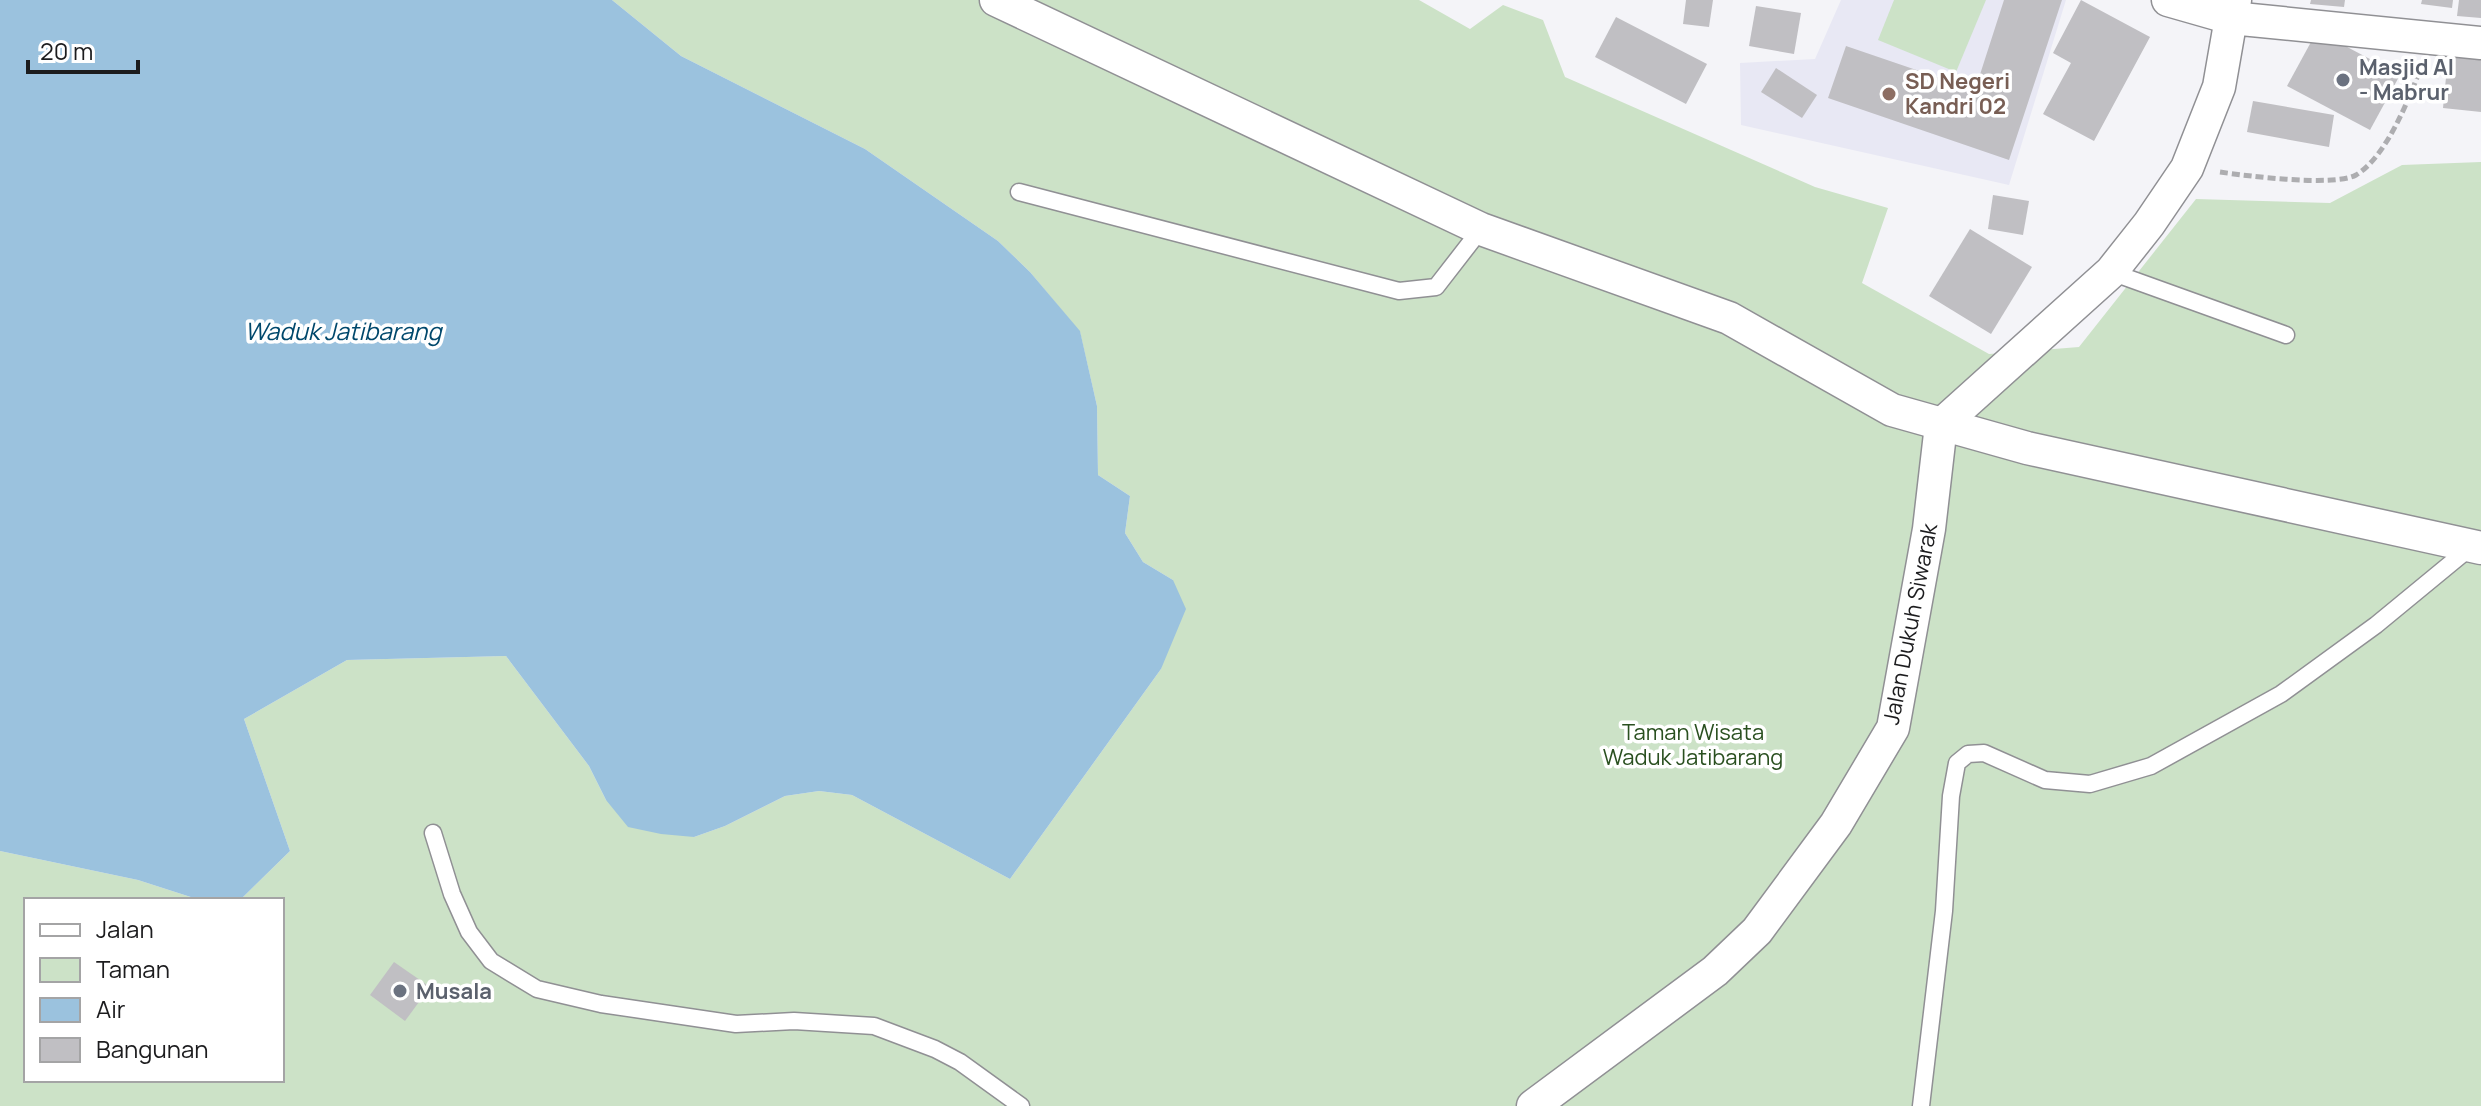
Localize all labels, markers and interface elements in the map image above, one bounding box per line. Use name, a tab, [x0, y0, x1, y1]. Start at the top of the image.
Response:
scale bar	[28, 24, 138, 74]
text: 20 m	[40, 34, 93, 67]
place label: Masjid Al - Mabrur	[2359, 52, 2454, 107]
place label: SD Negeri Kandri 02	[1905, 66, 2010, 121]
marker: Masjid Al - Mabrur	[2334, 71, 2352, 89]
marker: SD Negeri Kandri 02	[1880, 85, 1898, 103]
water label: Waduk Jatibarang	[244, 314, 443, 347]
street label: Jalan Dukuh Siwarak	[1876, 520, 1944, 727]
park label: Taman Wisata Waduk Jatibarang	[1603, 717, 1783, 772]
legend	[24, 898, 284, 1082]
text: Jalan	[96, 912, 154, 945]
text: Taman	[96, 952, 170, 985]
place label: Musala	[416, 976, 492, 1006]
marker: Musala	[391, 982, 409, 1000]
text: Air	[96, 992, 126, 1025]
text: Bangunan	[96, 1032, 209, 1065]

